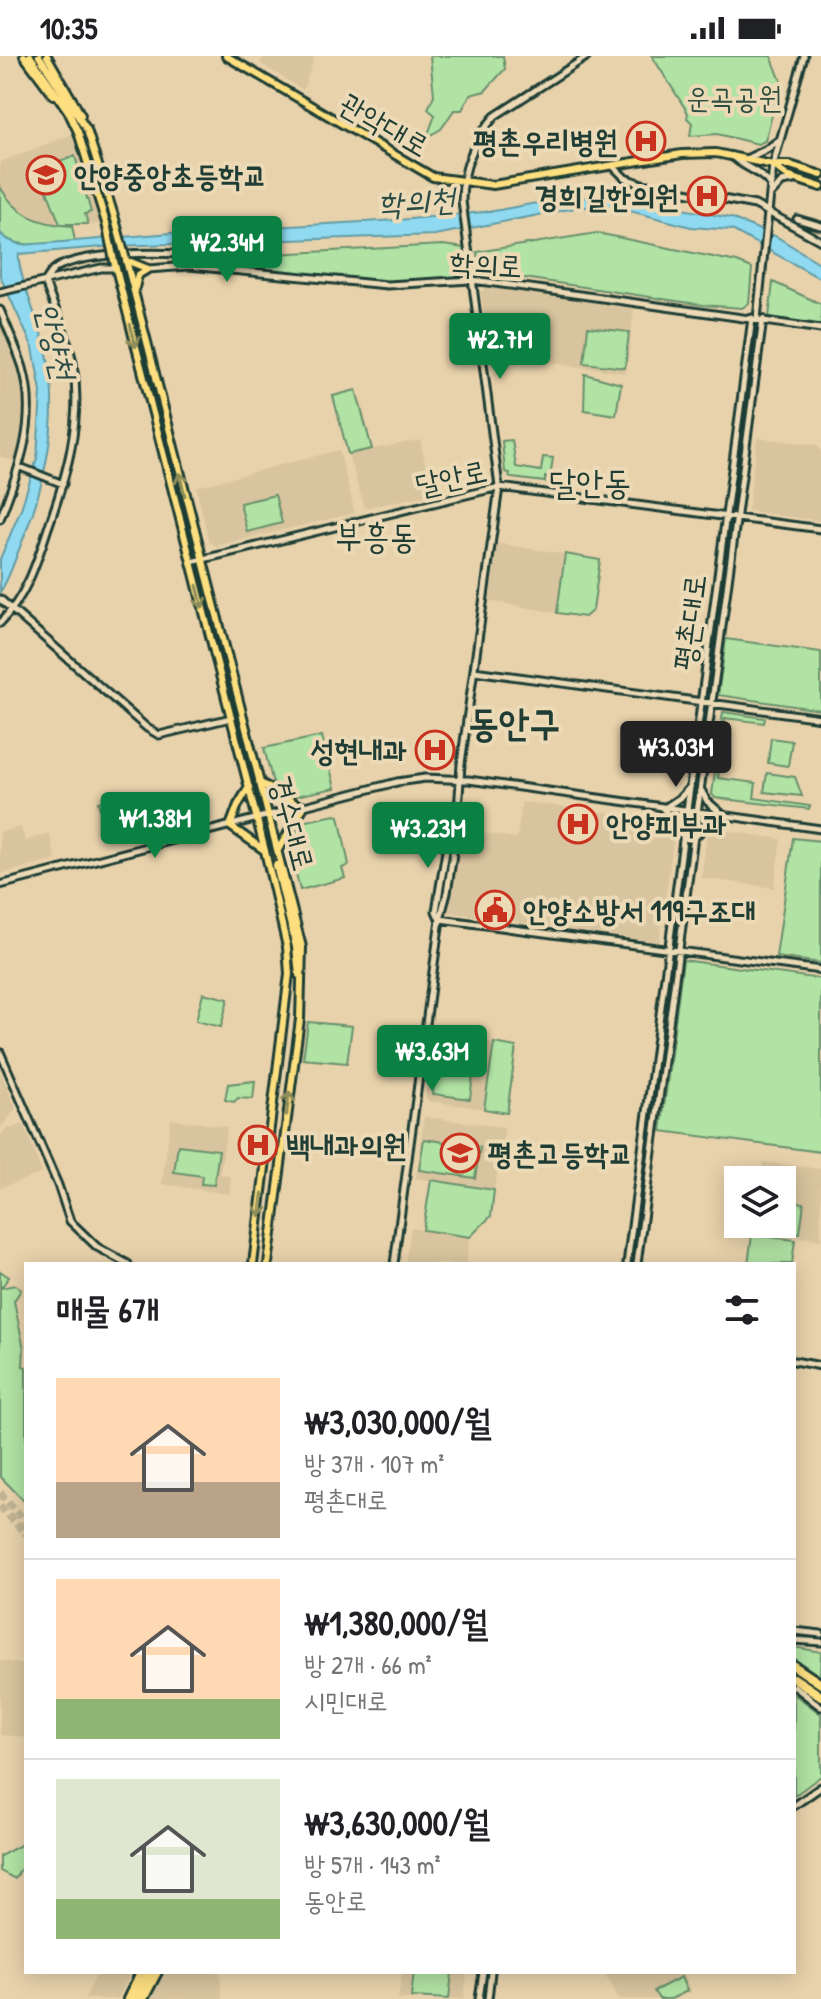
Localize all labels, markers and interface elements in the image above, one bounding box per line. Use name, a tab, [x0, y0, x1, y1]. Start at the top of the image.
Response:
text: 10:35	[40, 8, 97, 48]
park label: 운곡공원	[686, 77, 782, 117]
street label: 관악대로	[333, 83, 437, 165]
hospital icon: 평촌우리병원	[625, 120, 667, 162]
place label: 평촌우리병원	[473, 121, 618, 161]
school or university icon: 안양중앙초등학교	[25, 154, 67, 196]
place label: 안양중앙초등학교	[74, 155, 267, 195]
hospital icon: 경희길한의원	[686, 175, 728, 217]
place label: 경희길한의원	[534, 176, 679, 216]
water label: 학의천	[376, 177, 459, 225]
pin: ₩2.34M	[162, 216, 292, 284]
text: ₩2.34M	[190, 224, 264, 259]
street label: 학의로	[449, 242, 523, 286]
water label: 안양천	[26, 298, 87, 387]
pin: ₩2.7M	[444, 313, 556, 381]
text: ₩2.7M	[467, 321, 533, 356]
one-way arrow	[127, 323, 142, 349]
street label: 달안로	[411, 450, 491, 504]
district label: 달안동	[549, 459, 631, 505]
one-way arrow	[174, 471, 189, 497]
district label: 부흥동	[335, 513, 417, 559]
street label: 평촌대로	[663, 572, 715, 672]
one-way arrow	[193, 583, 208, 609]
district label: 동안구	[468, 696, 560, 748]
pin: ₩3.03M	[611, 721, 741, 789]
hospital icon: 성현내과	[414, 729, 456, 771]
text: ₩3.03M	[638, 729, 714, 764]
place label: 성현내과	[310, 730, 407, 770]
street label: 경수대로	[261, 771, 325, 875]
pin: ₩1.38M	[90, 792, 220, 860]
text: ₩1.38M	[119, 800, 191, 835]
pin: ₩3.23M	[363, 802, 493, 870]
hospital icon: 안양피부과	[557, 803, 599, 845]
place label: 안양피부과	[606, 804, 727, 844]
text: ₩3.23M	[390, 810, 466, 845]
public building icon: 안양소방서 119구조대	[474, 889, 516, 931]
place label: 안양소방서 119구조대	[523, 890, 756, 930]
pin: ₩3.63M	[367, 1025, 497, 1093]
text: ₩3.63M	[395, 1033, 469, 1068]
one-way arrow	[281, 1091, 296, 1116]
hospital icon: 백내과의원	[237, 1124, 279, 1166]
place label: 백내과의원	[286, 1125, 407, 1165]
school or university icon: 평촌고등학교	[439, 1132, 481, 1174]
place label: 평촌고등학교	[488, 1133, 633, 1173]
map controls	[724, 1166, 796, 1238]
button: layers	[724, 1166, 796, 1238]
one-way arrow	[253, 1192, 268, 1217]
text: 매물 6개	[56, 1287, 159, 1333]
icon: filters	[720, 1288, 764, 1332]
text: ₩3,030,000/월	[304, 1399, 491, 1445]
icon: home	[120, 1410, 216, 1506]
text: 방 3개 · 107 m²	[304, 1446, 444, 1481]
text: 평촌대로	[304, 1482, 388, 1517]
text: ₩1,380,000/월	[304, 1600, 488, 1646]
icon: home	[120, 1611, 216, 1707]
text: 방 2개 · 66 m²	[304, 1647, 432, 1682]
text: 시민대로	[304, 1683, 388, 1718]
text: ₩3,630,000/월	[304, 1800, 490, 1846]
icon: home	[120, 1811, 216, 1907]
text: 방 5개 · 143 m²	[304, 1847, 440, 1882]
text: 동안로	[304, 1883, 367, 1918]

